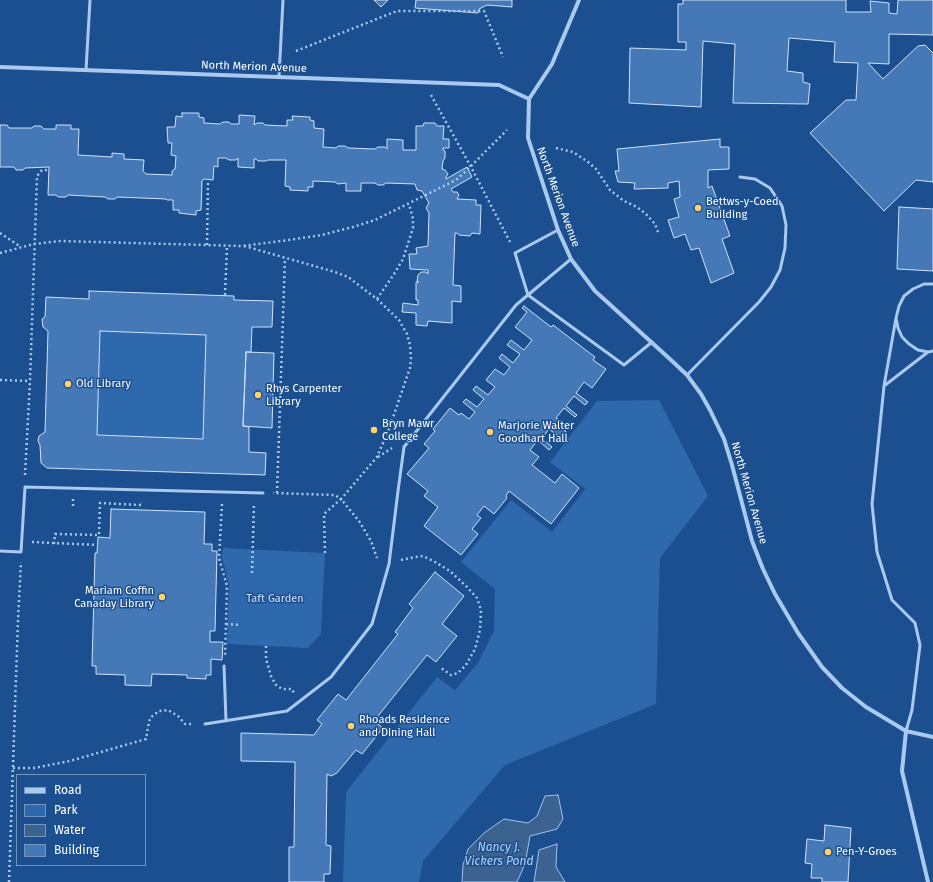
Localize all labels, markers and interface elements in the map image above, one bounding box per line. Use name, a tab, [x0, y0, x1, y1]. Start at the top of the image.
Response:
street label: North Merion Avenue	[201, 59, 307, 75]
street label: North Merion Avenue	[534, 145, 582, 249]
place label: Bettws-y-Coed Building	[706, 195, 779, 221]
marker: Bettws-y-Coed Building	[693, 203, 703, 213]
place label: Old Library	[76, 377, 131, 391]
marker: Old Library	[63, 379, 73, 389]
place label: Rhys Carpenter Library	[266, 382, 342, 408]
marker: Rhys Carpenter Library	[253, 390, 263, 400]
place label: Bryn Mawr College	[382, 417, 434, 443]
place label: Marjorie Walter Goodhart Hall	[498, 419, 574, 445]
marker: Bryn Mawr College	[369, 425, 379, 435]
marker: Marjorie Walter Goodhart Hall	[485, 427, 495, 437]
street label: North Merion Avenue	[728, 440, 770, 546]
place label: Mariam Coffin Canaday Library	[74, 584, 154, 610]
marker: Mariam Coffin Canaday Library	[157, 592, 167, 602]
park label: Taft Garden	[246, 592, 304, 606]
place label: Rhoads Residence and Dining Hall	[359, 713, 450, 739]
marker: Rhoads Residence and Dining Hall	[346, 721, 356, 731]
legend	[16, 774, 146, 866]
text: Road	[54, 783, 82, 797]
text: Park	[54, 803, 78, 817]
text: Water	[54, 823, 85, 837]
water label: Nancy J. Vickers Pond	[465, 841, 533, 869]
text: Building	[54, 843, 99, 857]
place label: Pen-Y-Groes	[836, 845, 897, 859]
marker: Pen-Y-Groes	[823, 847, 833, 857]

